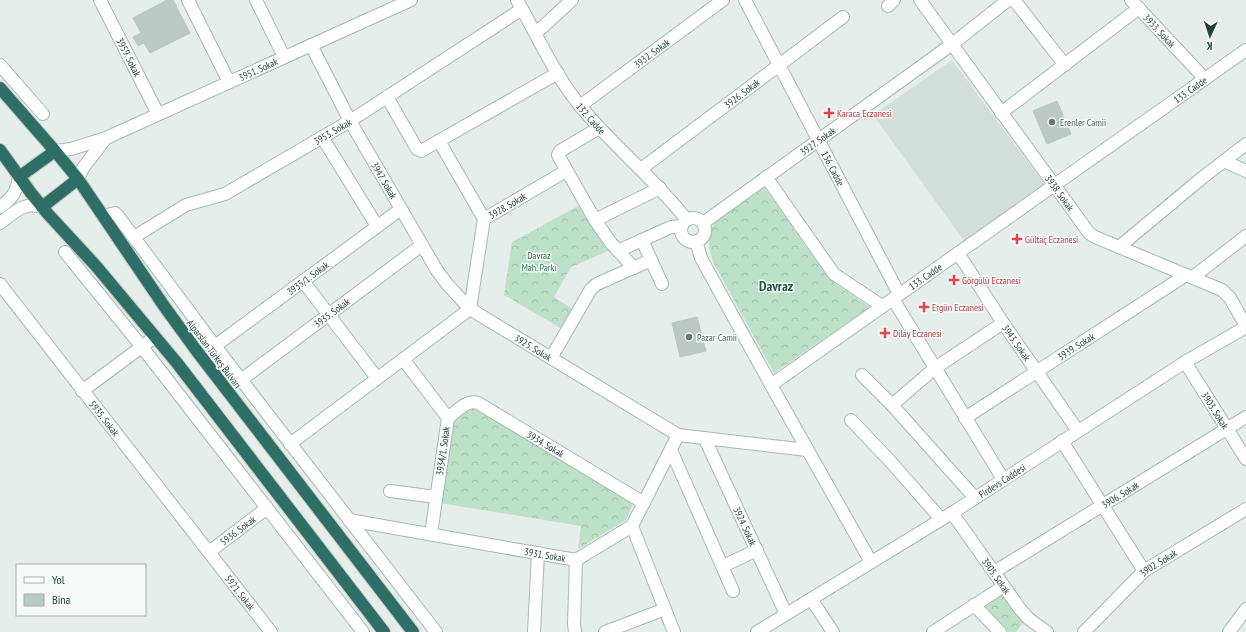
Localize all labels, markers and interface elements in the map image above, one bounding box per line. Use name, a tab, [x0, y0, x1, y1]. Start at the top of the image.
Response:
street label: 3933. Sokak	[1141, 11, 1179, 50]
north arrow	[1190, 16, 1230, 56]
street label: 3932. Sokak	[631, 35, 672, 71]
street label: 3959. Sokak	[114, 36, 144, 79]
text: K	[1206, 39, 1213, 53]
street label: 3951. Sokak	[237, 55, 280, 84]
street label: 133. Cadde	[1171, 73, 1209, 106]
street label: 3926. Sokak	[721, 75, 762, 111]
street label: 132. Cadde	[574, 100, 608, 137]
place label: Karaca Eczanesi	[837, 107, 892, 120]
marker: Karaca Eczanesi	[824, 108, 834, 118]
street label: 3953. Sokak	[311, 115, 354, 147]
place label: Erenler Camii	[1060, 116, 1106, 129]
marker: Erenler Camii	[1047, 117, 1057, 127]
street label: 3927. Sokak	[797, 124, 838, 158]
street label: 136. Cadde	[819, 148, 848, 188]
street label: 3947. Sokak	[369, 159, 400, 201]
street label: 3938. Sokak	[1042, 172, 1077, 213]
street label: 3928. Sokak	[486, 189, 529, 222]
place label: Gültaç Eczanesi	[1025, 233, 1078, 246]
marker: Gültaç Eczanesi	[1012, 234, 1022, 244]
park label: Davraz Mah. Parkı	[521, 249, 557, 274]
street label: 3935/1. Sokak	[284, 258, 331, 298]
street label: 133. Cadde	[906, 260, 944, 293]
place label: Görgülü Eczanesi	[962, 274, 1021, 287]
marker: Görgülü Eczanesi	[949, 275, 959, 285]
district label: Davraz	[759, 277, 793, 295]
street label: 3935. Sokak	[311, 295, 352, 330]
place label: Ergün Eczanesi	[932, 301, 984, 314]
marker: Ergün Eczanesi	[919, 302, 929, 312]
street label: Alparslan Türkeş Bulvarı	[184, 317, 244, 391]
street label: 3943. Sokak	[999, 322, 1034, 363]
place label: Dilay Eczanesi	[893, 327, 942, 340]
marker: Dilay Eczanesi	[880, 328, 890, 338]
street label: 3939. Sokak	[1055, 329, 1097, 363]
street label: 3925. Sokak	[512, 331, 555, 364]
place label: Pazar Camii	[697, 331, 737, 344]
marker: Pazar Camii	[684, 332, 694, 342]
street label: 3903. Sokak	[1199, 389, 1232, 431]
street label: 5935. Sokak	[87, 398, 122, 439]
street label: 3934/1. Sokak	[433, 426, 453, 476]
street label: 3934. Sokak	[524, 427, 567, 460]
street label: Firdevs Caddesi	[976, 461, 1028, 501]
street label: 3906. Sokak	[1099, 478, 1141, 511]
street label: 3924. Sokak	[731, 504, 760, 548]
street label: 5936. Sokak	[217, 512, 258, 548]
street label: 3931. Sokak	[523, 545, 567, 565]
street label: 3902. Sokak	[1136, 546, 1179, 579]
street label: 3905. Sokak	[979, 555, 1014, 597]
legend	[16, 564, 146, 616]
text: Yol	[52, 572, 65, 587]
street label: 5921. Sokak	[222, 572, 258, 613]
text: Bina	[52, 592, 71, 607]

